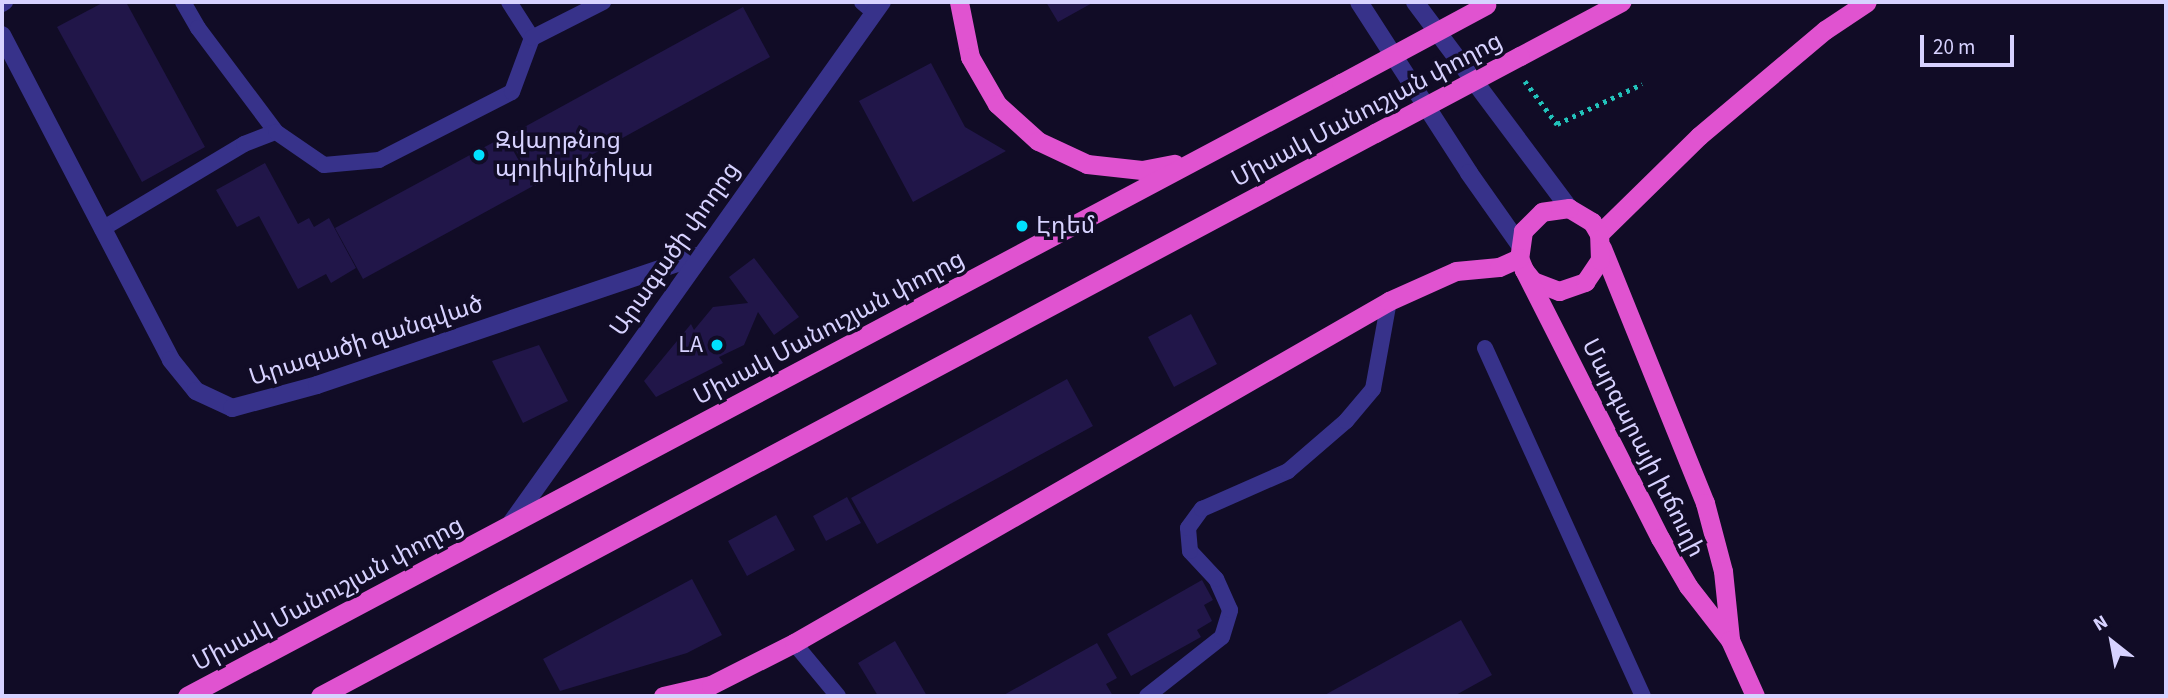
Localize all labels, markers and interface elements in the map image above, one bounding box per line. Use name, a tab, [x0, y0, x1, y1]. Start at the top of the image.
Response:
scale bar	[1923, 21, 2018, 65]
street label: Միսակ Մանուշյան փողոց	[1227, 26, 1507, 194]
text: 20 m	[1933, 32, 1975, 62]
place label: Զվարթնոց պոլիկլինիկա	[495, 127, 653, 183]
marker: Զվարթնոց պոլիկլինիկա	[469, 145, 489, 165]
street label: Արագածի փողոց	[604, 156, 746, 342]
place label: Էդեմ	[1036, 212, 1095, 240]
marker: Էդեմ	[1014, 218, 1030, 234]
street label: Միսակ Մանուշյան փողոց	[689, 244, 969, 412]
street label: Արագածի զանգված	[246, 290, 486, 392]
place label: LA	[678, 331, 703, 359]
street label: Մարգարայի խճուղի	[1575, 334, 1711, 562]
marker: LA	[709, 337, 725, 353]
street label: Միսակ Մանուշյան փողոց	[188, 510, 468, 678]
north arrow	[2077, 607, 2147, 677]
text: N	[2089, 609, 2113, 638]

